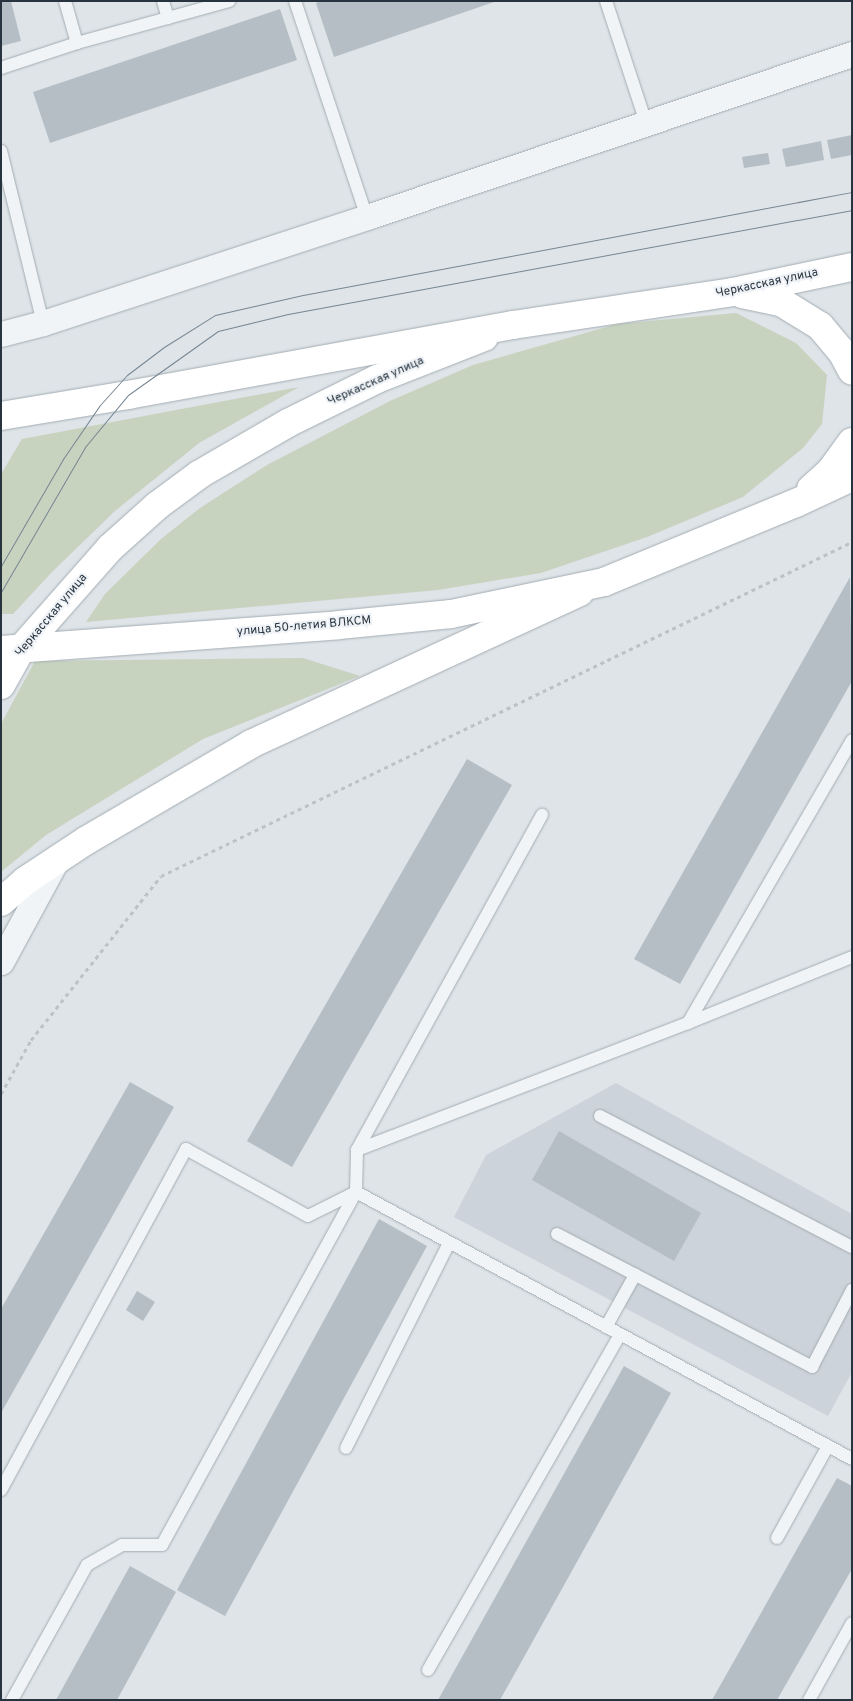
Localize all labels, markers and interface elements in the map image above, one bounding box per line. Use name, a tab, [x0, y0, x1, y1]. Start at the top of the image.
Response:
street label: Черкасская улица	[715, 266, 819, 302]
street label: Черкасская улица	[325, 354, 427, 410]
street label: Черкасская улица	[13, 571, 91, 661]
street label: улица 50-летия ВЛКСМ	[236, 614, 372, 640]

